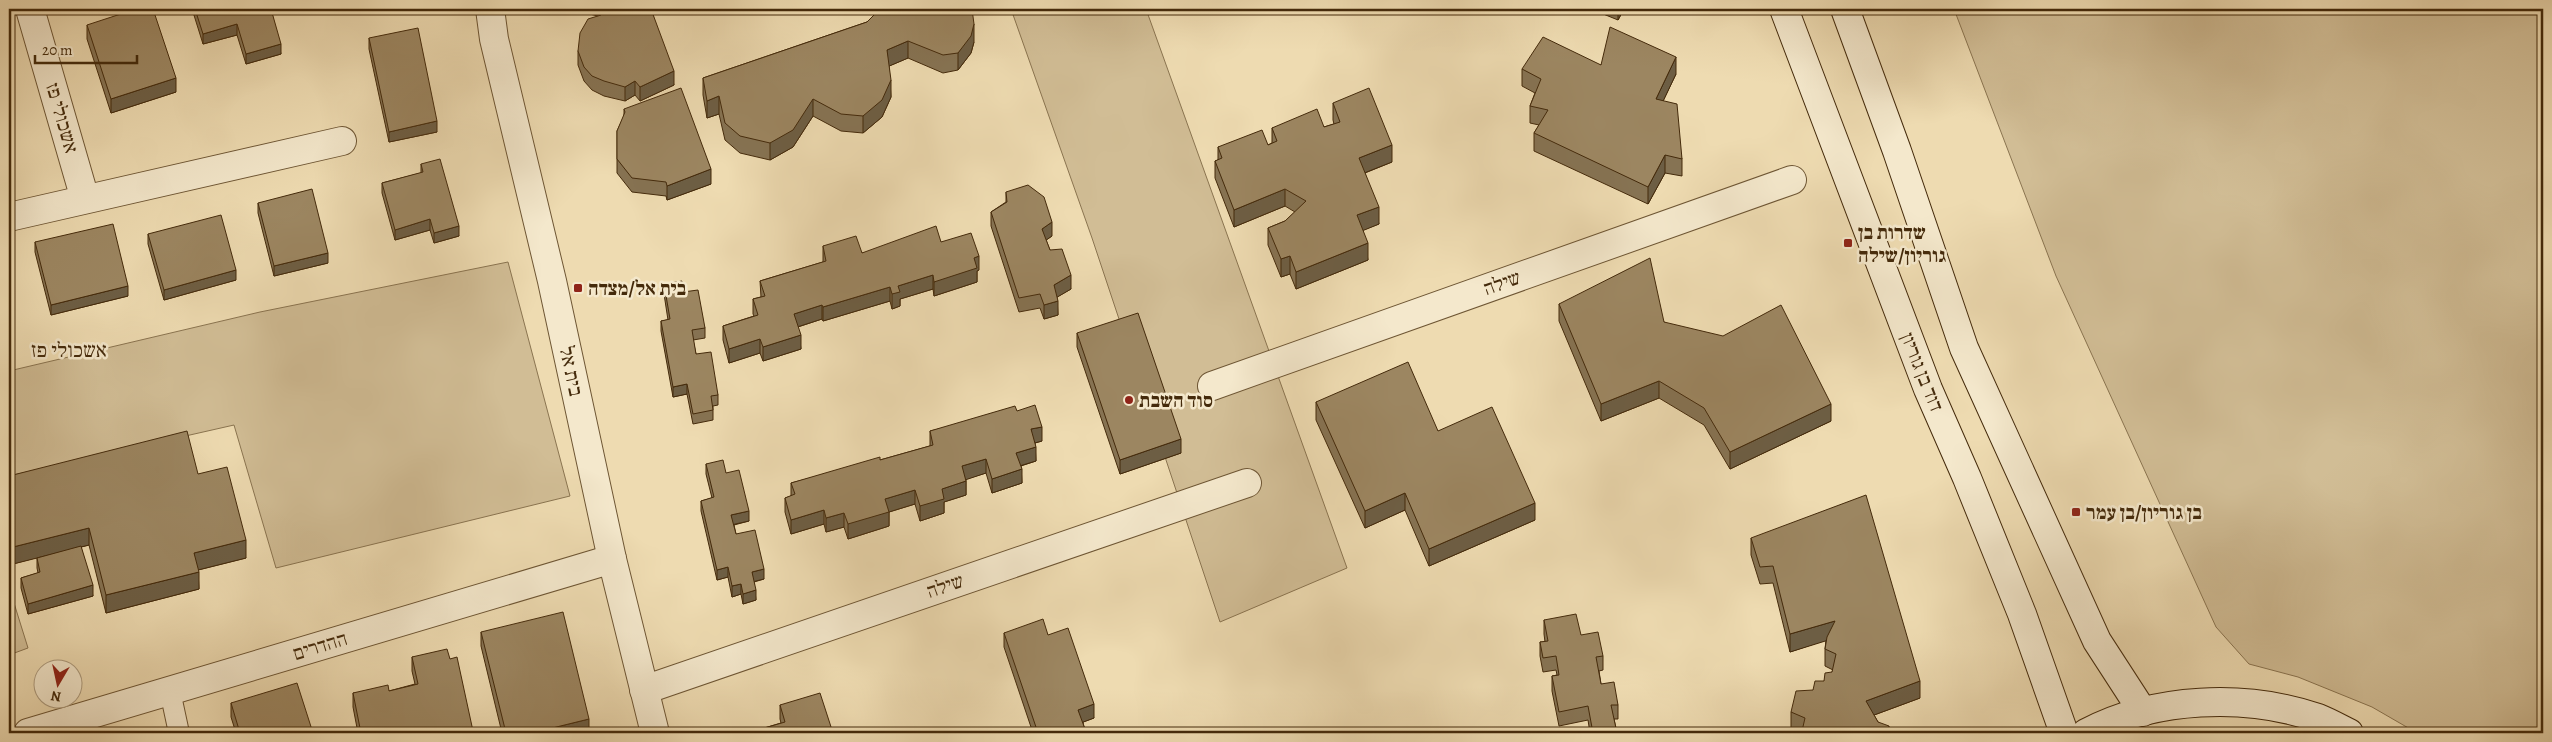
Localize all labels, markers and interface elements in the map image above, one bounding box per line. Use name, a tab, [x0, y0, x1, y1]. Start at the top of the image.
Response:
scale bar	[35, 32, 138, 64]
text: 20 m	[42, 40, 73, 60]
street label: אשכולי פז	[39, 80, 85, 156]
place label: שדרות בן גוריון/שילה	[1858, 219, 1947, 269]
marker: שדרות בן גוריון/שילה	[1842, 237, 1854, 249]
street label: שילה	[1480, 264, 1524, 302]
place label: בית אל/מצדה	[588, 275, 687, 302]
marker: בית אל/מצדה	[572, 282, 584, 294]
street label: דוד בן גוריון	[1894, 328, 1950, 416]
district label: אשכולי פז	[31, 336, 107, 364]
street label: בית אל	[553, 343, 589, 399]
place label: סוד השבת	[1139, 387, 1213, 414]
marker: סוד השבת	[1123, 394, 1135, 406]
place label: בן גוריון/בן עמר	[2086, 499, 2202, 526]
marker: בן גוריון/בן עמר	[2070, 506, 2082, 518]
street label: שילה	[923, 567, 967, 605]
street label: ההדרים	[289, 625, 351, 667]
north arrow	[32, 660, 82, 710]
text: N	[50, 686, 63, 707]

